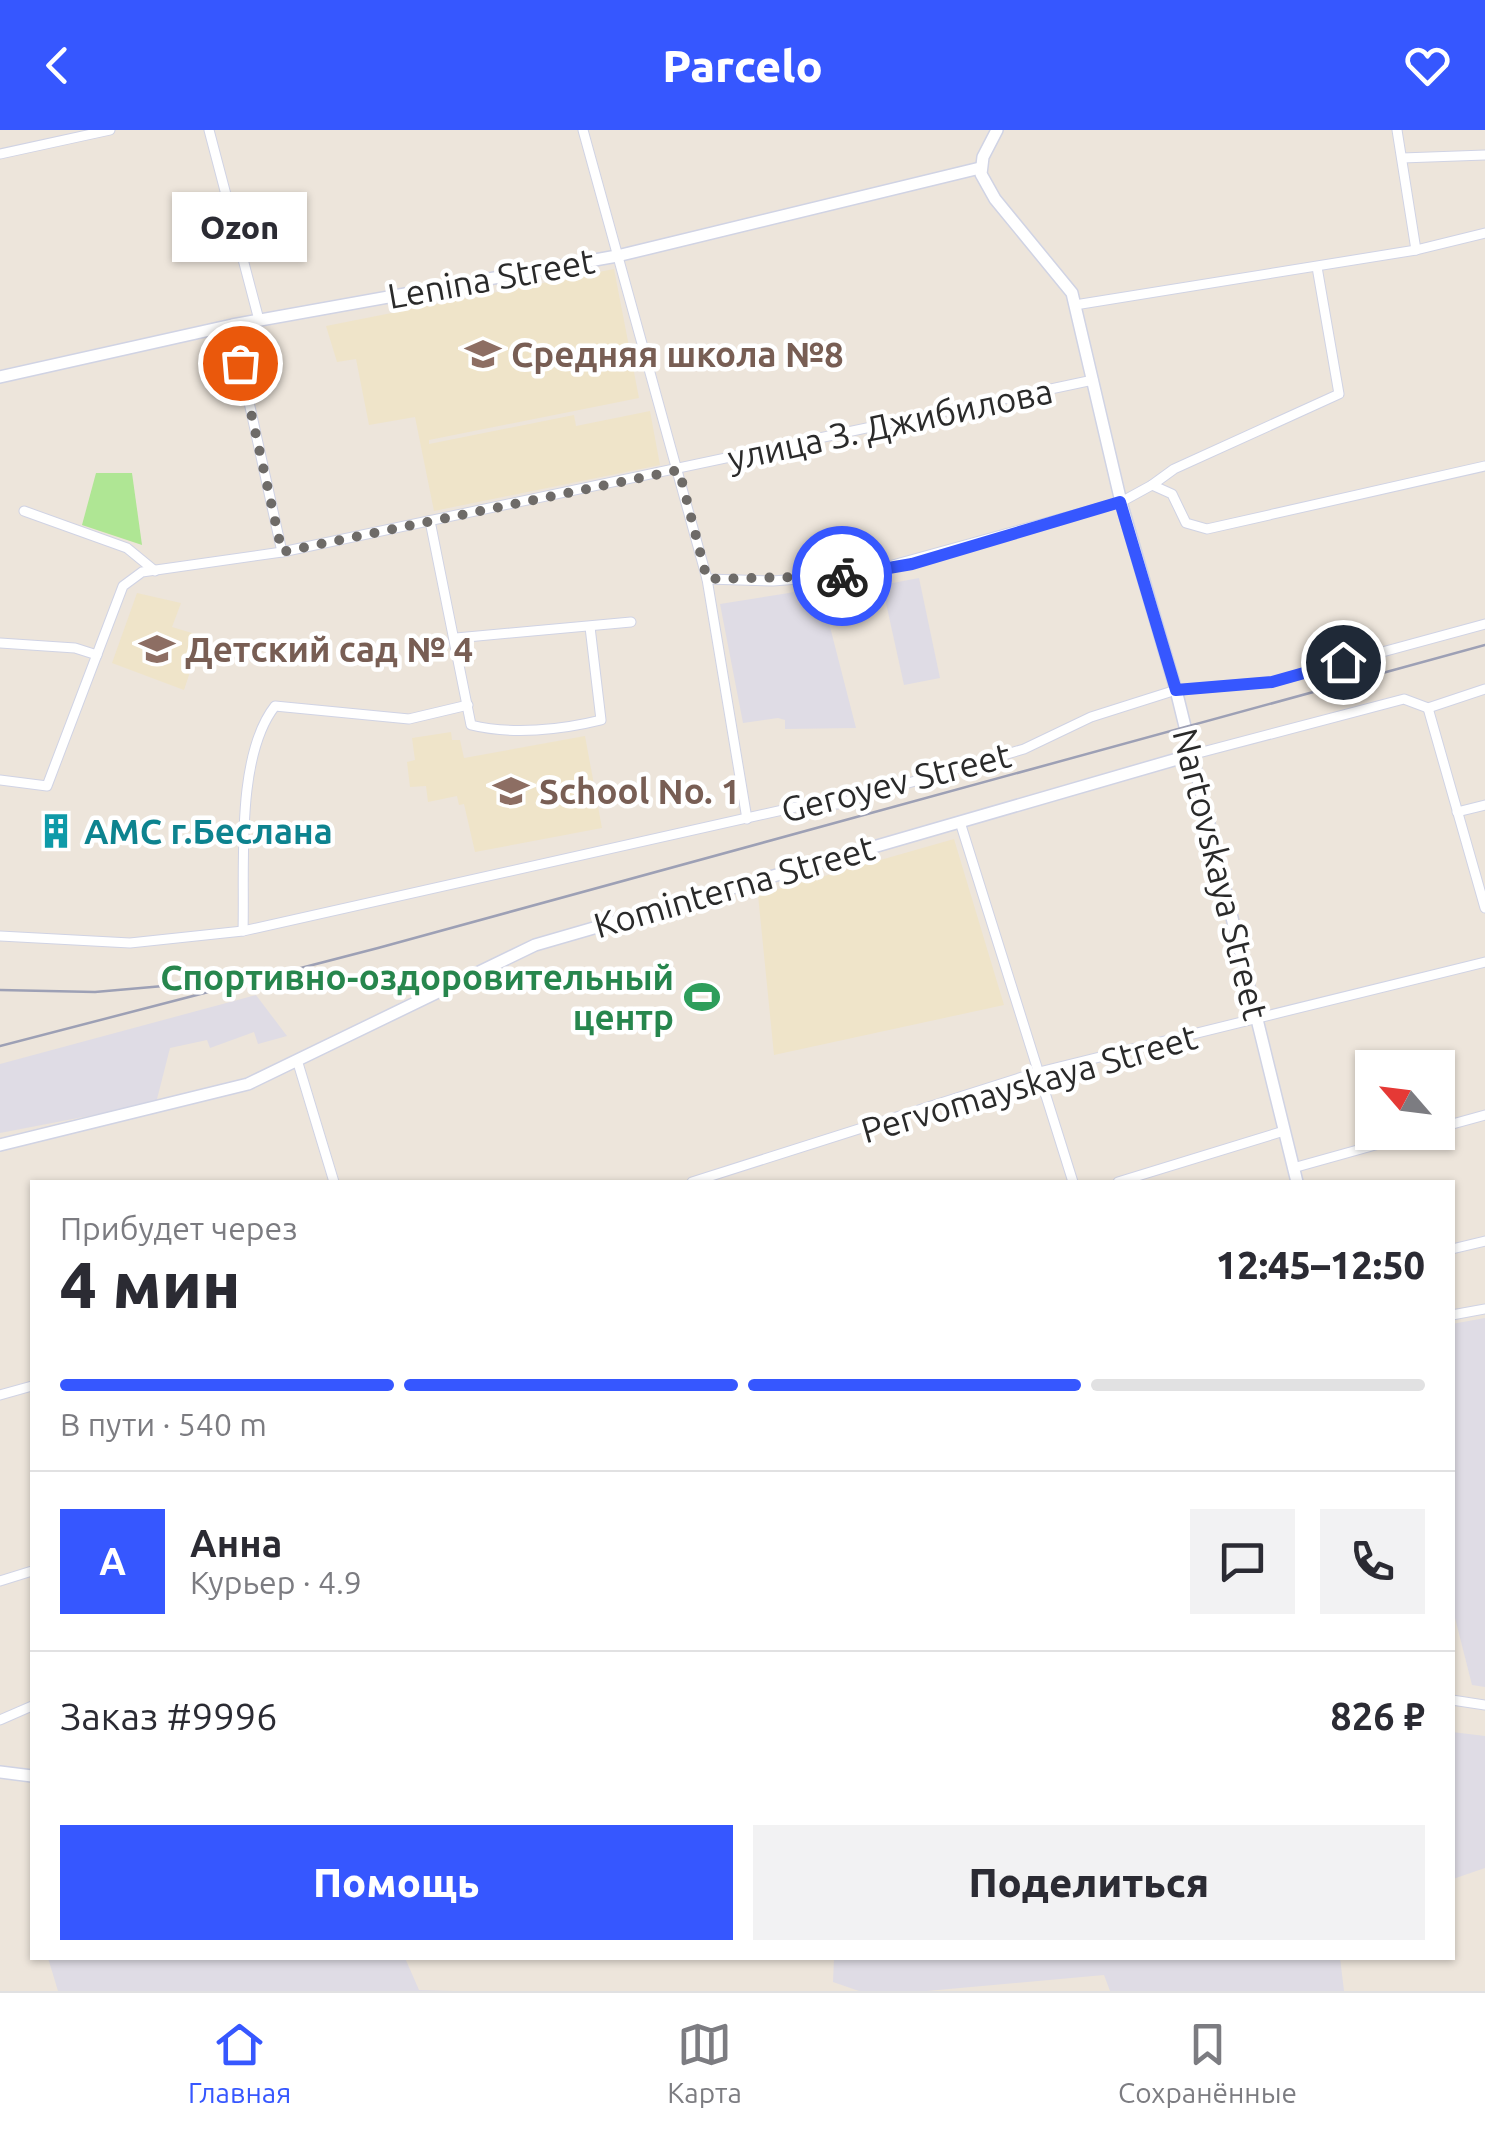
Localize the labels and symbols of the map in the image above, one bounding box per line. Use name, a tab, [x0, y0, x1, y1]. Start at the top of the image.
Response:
callout: Ozon	[172, 193, 308, 263]
street label: Lenina Street	[384, 240, 598, 316]
pin	[198, 321, 283, 406]
place label: Средняя школа №8	[511, 334, 844, 374]
school or university icon: Средняя школа №8	[464, 335, 502, 373]
street label: улица З. Джибилова	[724, 370, 1056, 478]
courier	[792, 526, 892, 626]
pin	[1301, 620, 1386, 705]
place label: Детский сад № 4	[185, 629, 473, 669]
school or university icon: Детский сад № 4	[138, 630, 176, 668]
street label: Nartovskaya Street	[1165, 724, 1277, 1024]
street label: Geroyev Street	[777, 734, 1015, 830]
place label: School No. 1	[539, 771, 741, 811]
school or university icon: School No. 1	[492, 772, 530, 810]
place label: АМС г.Беслана	[84, 811, 333, 851]
building icon: АМС г.Беслана	[37, 812, 75, 850]
street label: Kominterna Street	[589, 827, 879, 945]
place label: Спортивно-оздоровительный центр	[160, 957, 674, 1037]
sports icon: Спортивно-оздоровительный центр	[683, 978, 721, 1016]
street label: Pervomayskaya Street	[856, 1016, 1202, 1150]
north arrow	[1355, 1050, 1455, 1150]

